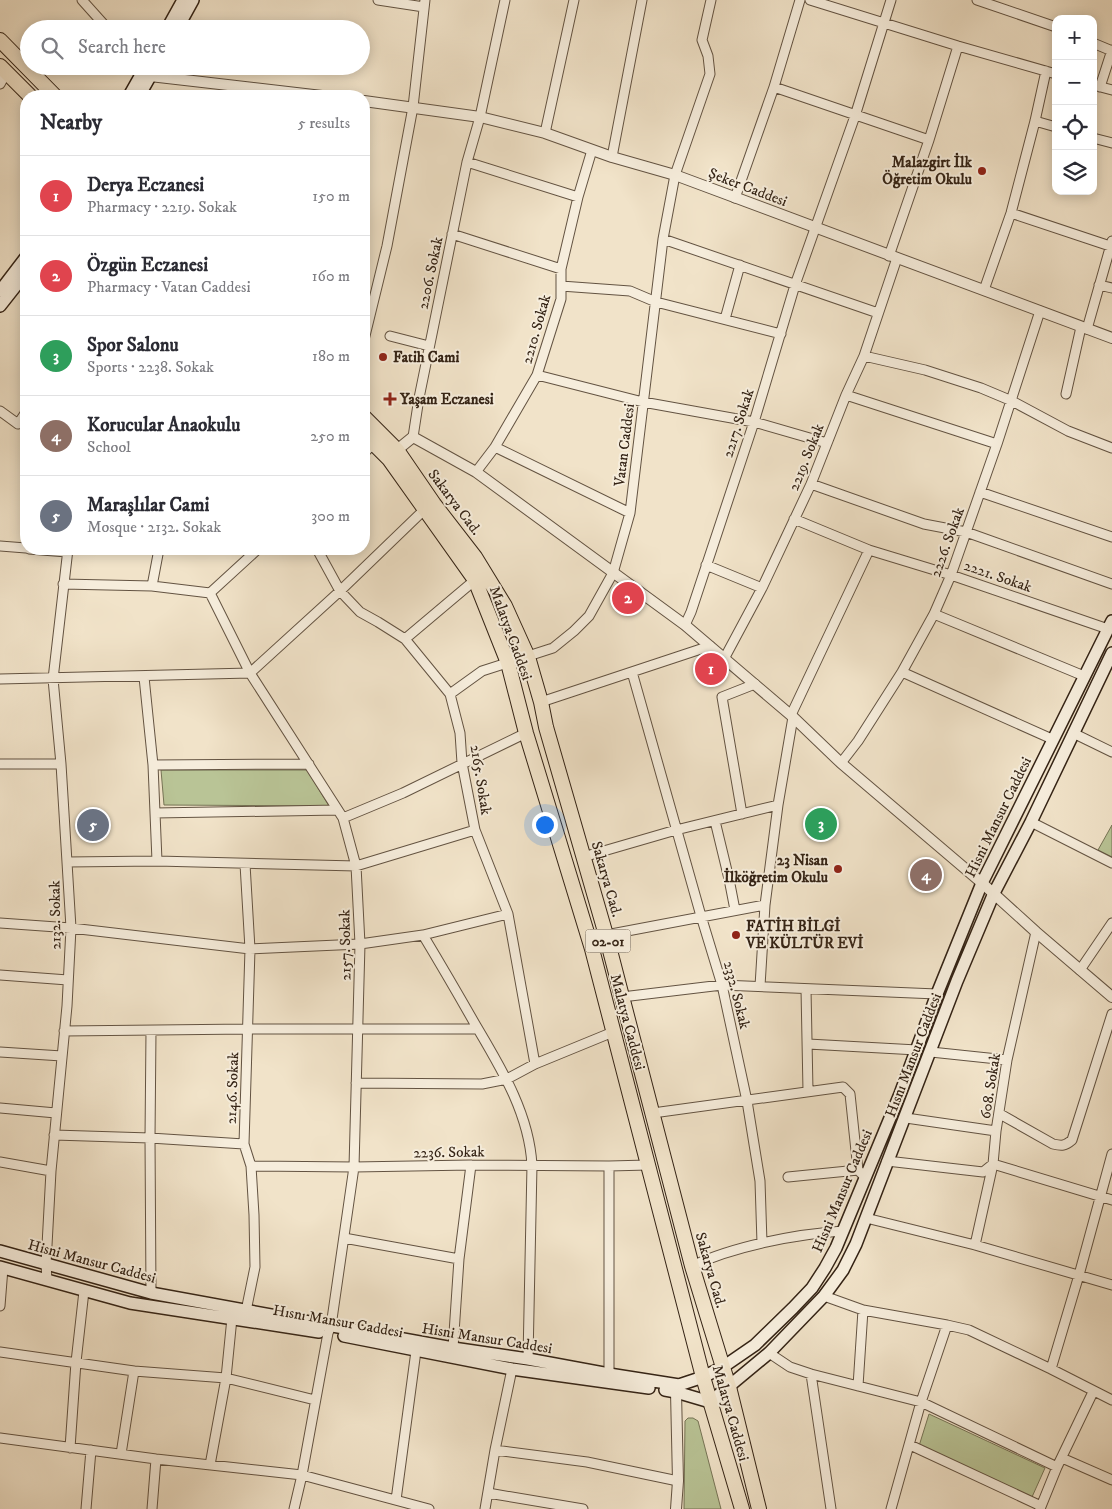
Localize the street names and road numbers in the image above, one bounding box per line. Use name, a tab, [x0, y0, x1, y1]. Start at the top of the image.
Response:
street label: Şeker Caddesi	[706, 164, 790, 211]
street label: 2206. Sokak	[414, 235, 448, 311]
street label: 2210. Sokak	[518, 292, 556, 366]
street label: 2217. Sokak	[718, 386, 759, 460]
street label: Vatan Caddesi	[610, 402, 639, 489]
street label: 2219. Sokak	[784, 420, 829, 494]
street label: Sakarya Cad.	[424, 465, 486, 539]
street label: 2226. Sokak	[926, 504, 969, 580]
street label: 2221. Sokak	[961, 556, 1035, 597]
street label: Malatya Caddesi	[485, 583, 536, 683]
street label: 2165. Sokak	[466, 744, 496, 817]
street label: Hisni Mansur Caddesi	[961, 754, 1036, 881]
street label: Sakarya Cad.	[587, 839, 626, 919]
street label: 2132. Sokak	[45, 880, 66, 950]
street label: 2157. Sokak	[335, 909, 356, 981]
road number: 02-01	[586, 929, 630, 952]
street label: 2332. Sokak	[719, 959, 754, 1032]
street label: Malatya Caddesi	[606, 972, 650, 1072]
street label: Hısnı Mansur Caddesi	[881, 990, 946, 1120]
street label: 2146. Sokak	[222, 1051, 243, 1125]
street label: 608. Sokak	[976, 1051, 1005, 1120]
street label: Hisni Mansur Caddesi	[808, 1127, 877, 1256]
street label: 2236. Sokak	[413, 1142, 485, 1163]
street label: Sakarya Cad.	[691, 1230, 730, 1310]
street label: Hisni Mansur Caddesi	[26, 1235, 158, 1288]
street label: Hısnı Mansur Caddesi	[271, 1301, 405, 1342]
street label: Hisni Mansur Caddesi	[420, 1319, 554, 1358]
street label: Malatya Caddesi	[708, 1363, 753, 1463]

